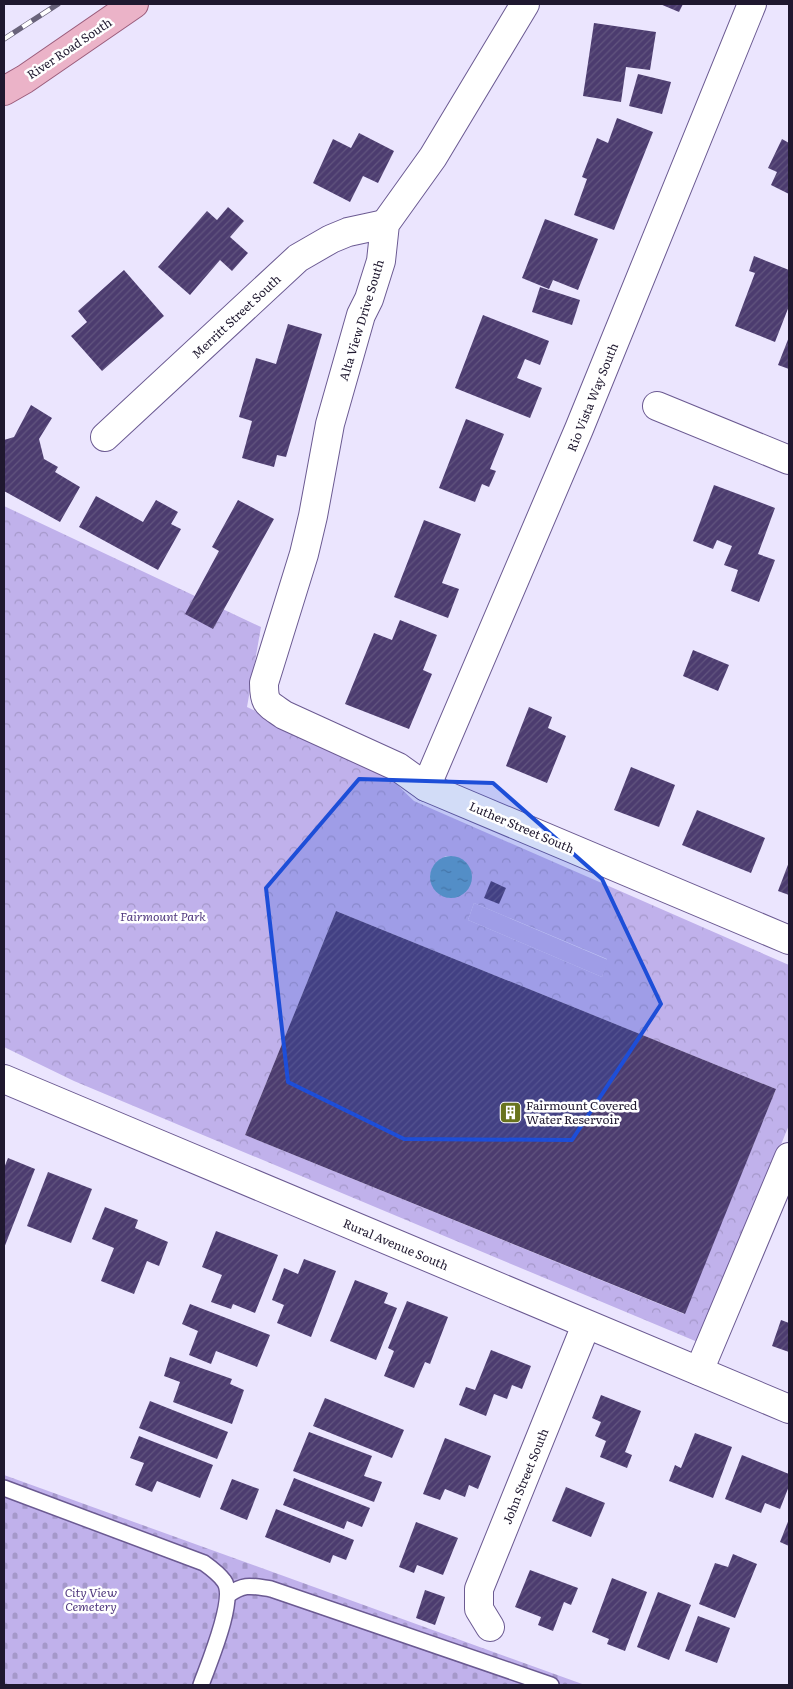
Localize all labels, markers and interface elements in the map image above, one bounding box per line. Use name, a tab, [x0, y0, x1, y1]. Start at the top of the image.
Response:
street label: River Road South	[23, 13, 115, 83]
street label: Alta View Drive South	[334, 257, 388, 383]
street label: Merritt Street South	[187, 270, 285, 362]
street label: Rio Vista Way South	[562, 340, 622, 454]
street label: Luther Street South	[467, 797, 577, 857]
park label: Fairmount Park	[120, 907, 206, 925]
place label: Fairmount Covered Water Reservoir	[526, 1096, 638, 1128]
building icon: Fairmount Covered Water Reservoir	[498, 1100, 522, 1124]
street label: Rural Avenue South	[340, 1214, 452, 1274]
street label: John Street South	[498, 1425, 552, 1527]
park label: City View Cemetery	[65, 1583, 118, 1615]

